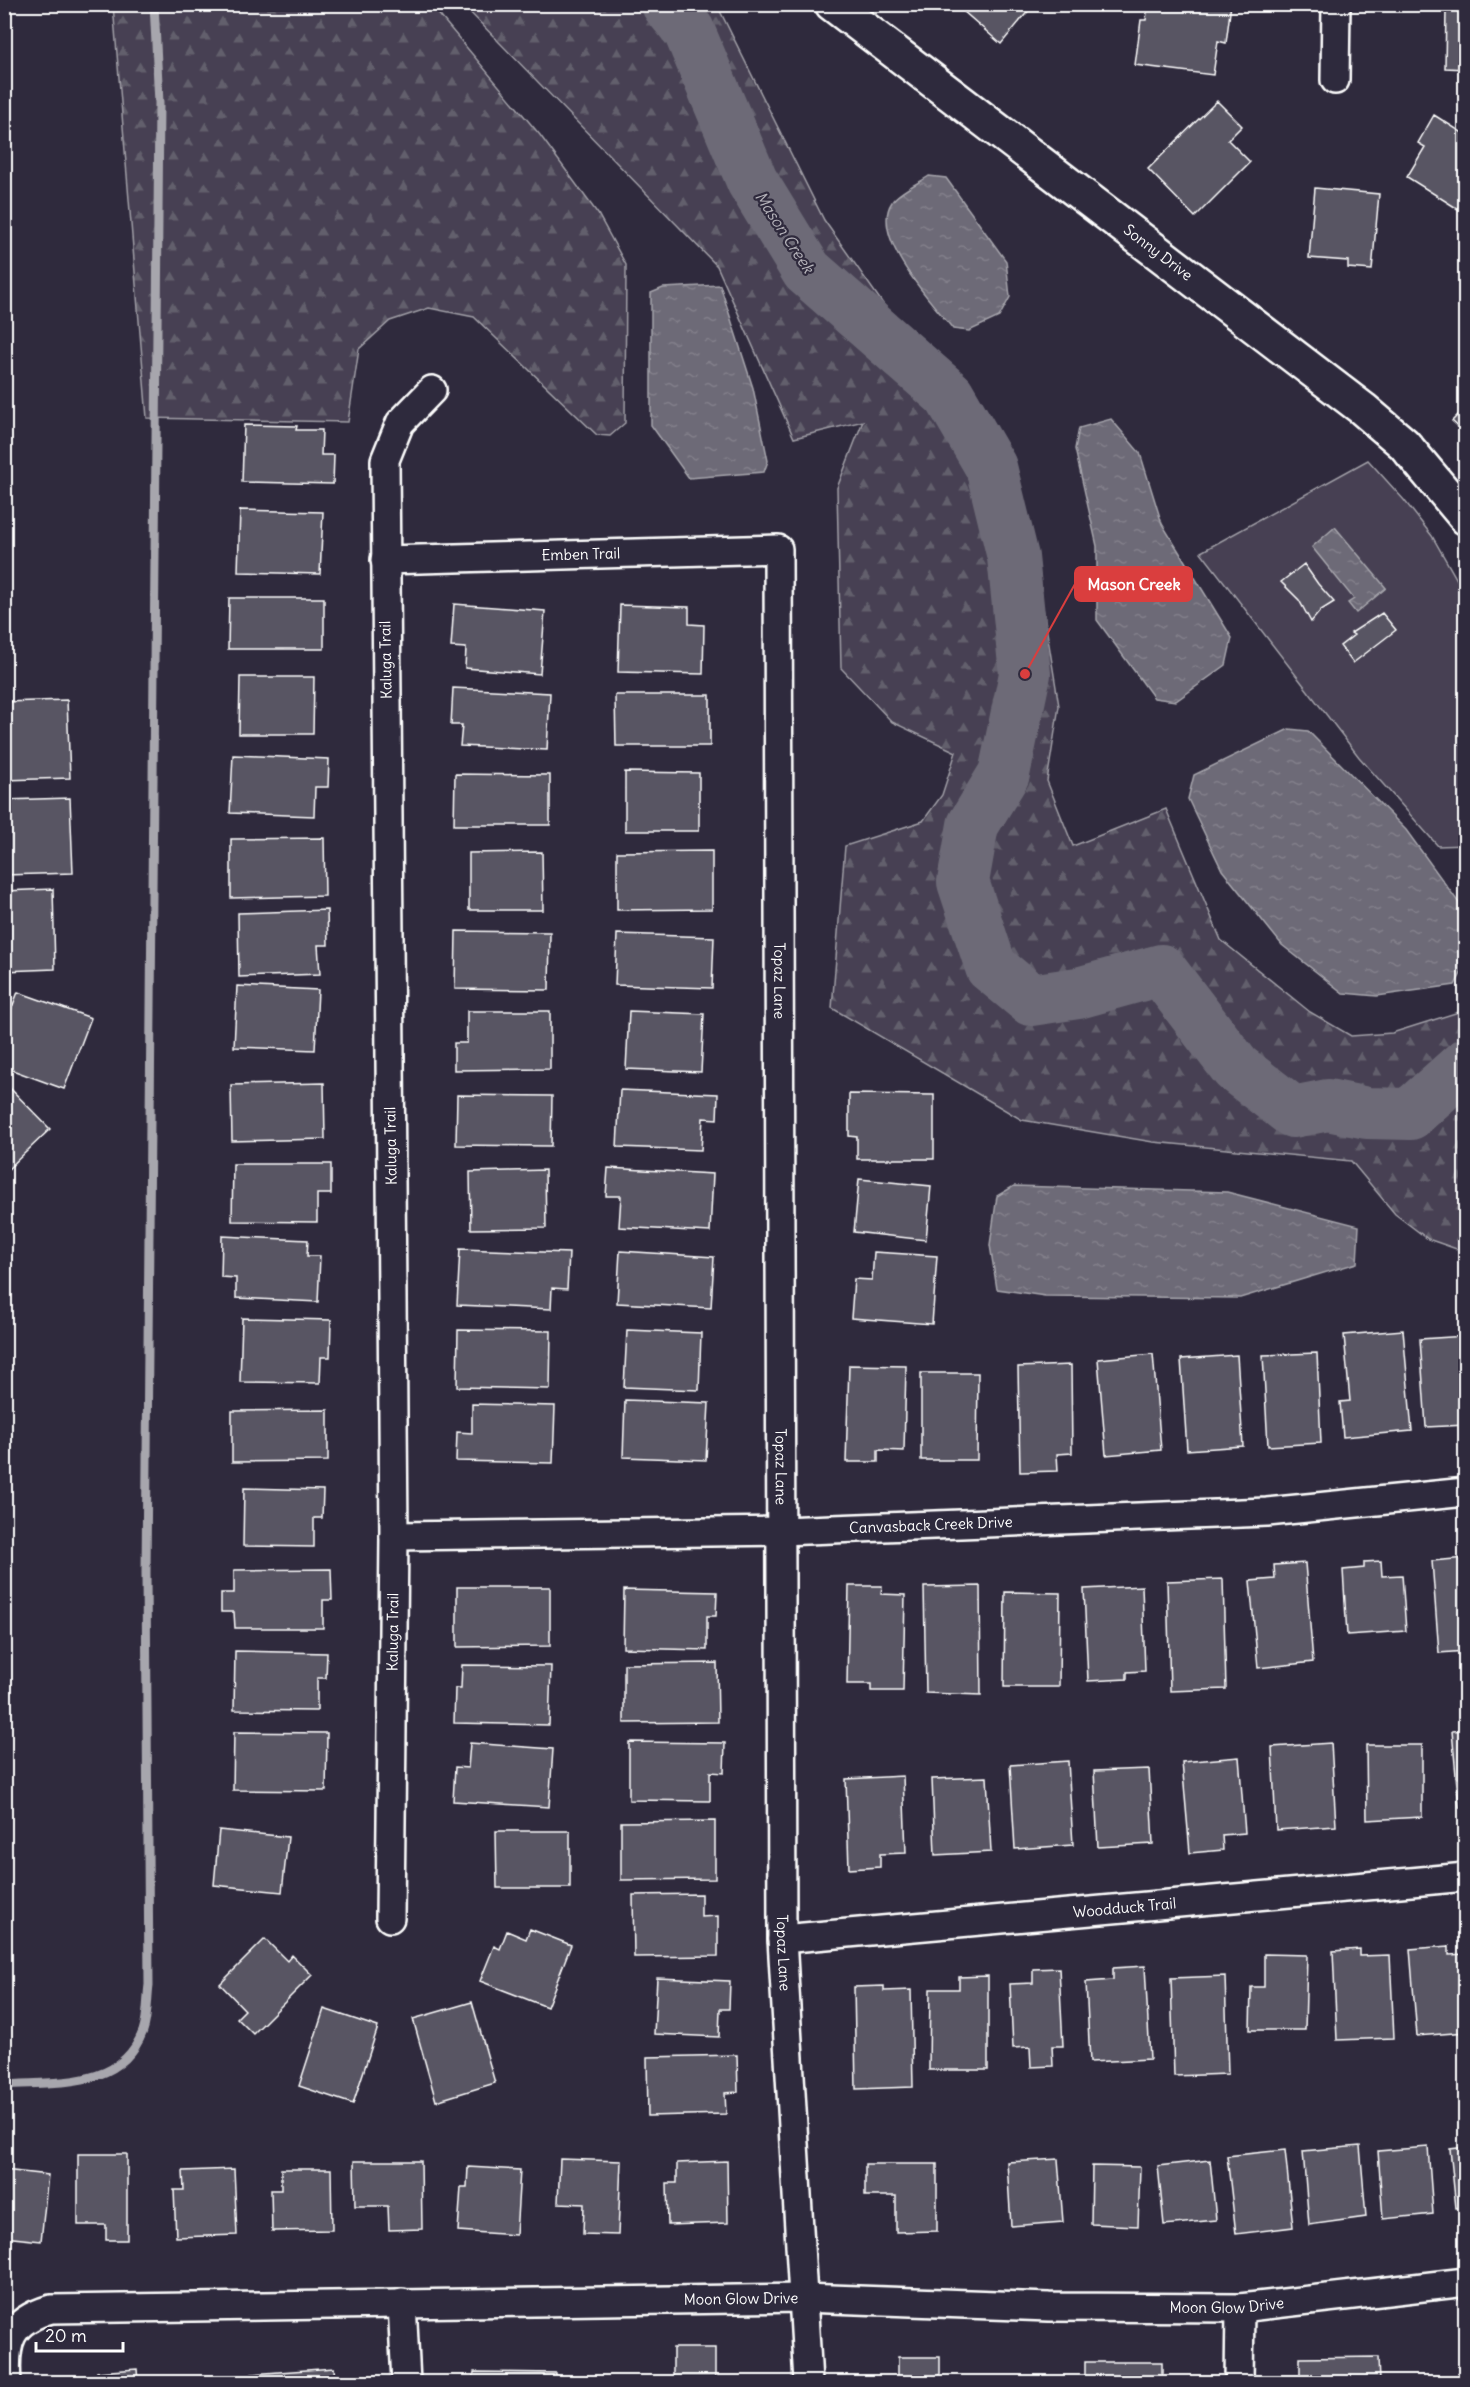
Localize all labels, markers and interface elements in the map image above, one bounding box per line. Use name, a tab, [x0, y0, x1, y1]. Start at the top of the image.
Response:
water label: Mason Creek	[751, 187, 820, 278]
street label: Sonny Drive	[1120, 220, 1197, 285]
street label: Emben Trail	[541, 543, 620, 565]
callout: Mason Creek	[1075, 567, 1192, 601]
text: Mason Creek	[1087, 574, 1181, 594]
street label: Kaluga Trail	[375, 621, 396, 699]
street label: Topaz Lane	[770, 943, 789, 1019]
street label: Kaluga Trail	[380, 1107, 401, 1185]
street label: Topaz Lane	[772, 1429, 791, 1505]
street label: Canvasback Creek Drive	[849, 1512, 1013, 1537]
street label: Kaluga Trail	[383, 1593, 402, 1671]
street label: Woodduck Trail	[1072, 1893, 1177, 1922]
street label: Topaz Lane	[773, 1914, 795, 1992]
street label: Moon Glow Drive	[684, 2288, 799, 2309]
street label: Moon Glow Drive	[1169, 2293, 1285, 2317]
scale bar	[36, 2315, 123, 2353]
text: 20 m	[45, 2324, 87, 2347]

